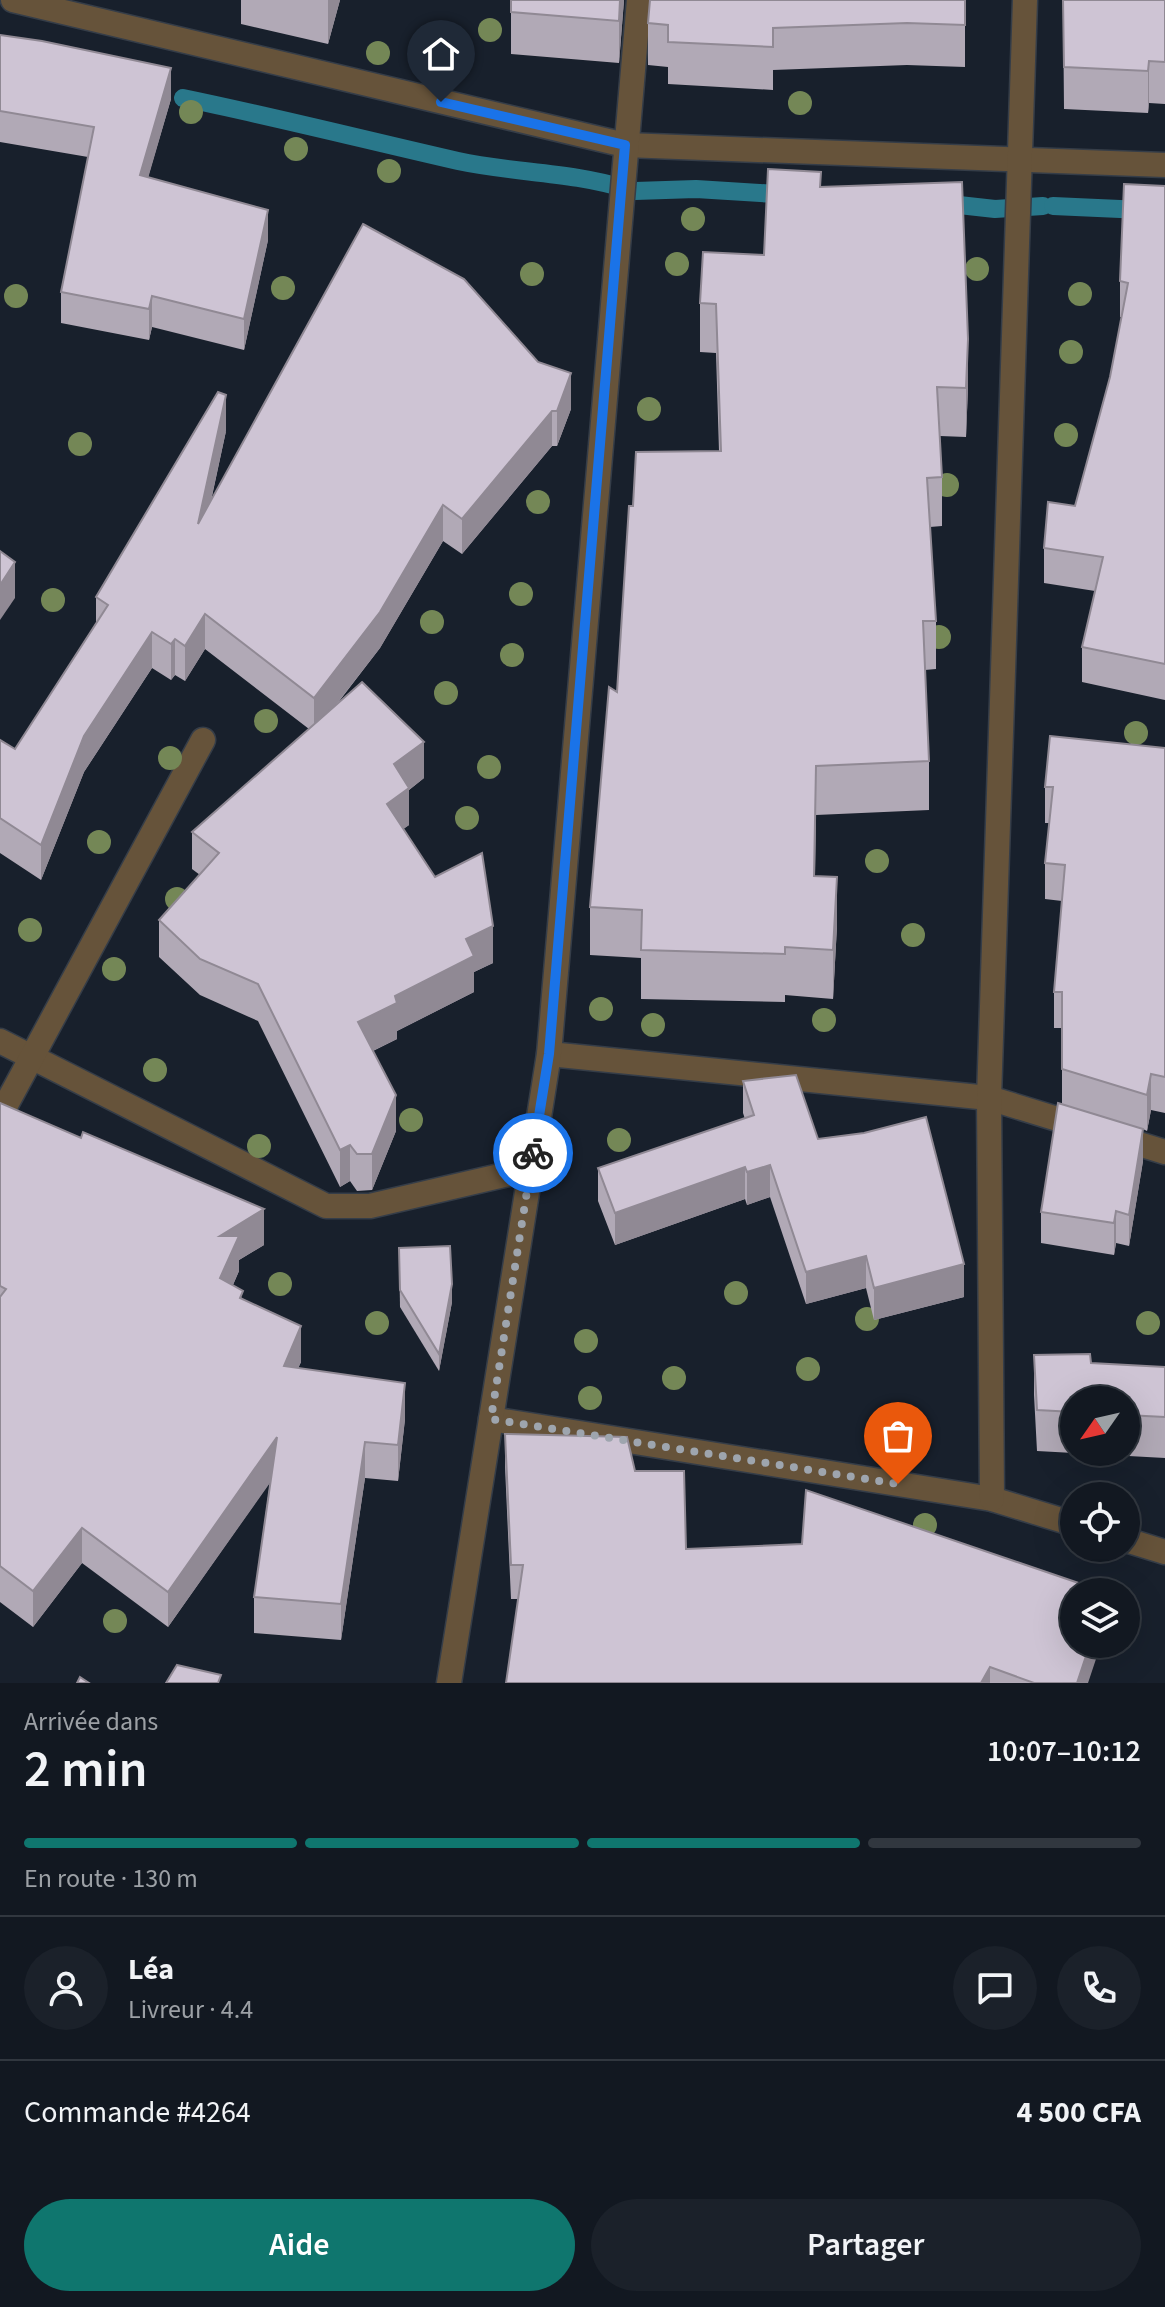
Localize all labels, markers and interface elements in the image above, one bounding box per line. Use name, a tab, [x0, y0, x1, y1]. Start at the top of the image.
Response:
pin	[407, 20, 475, 102]
icon: home	[419, 32, 463, 76]
courier	[493, 1113, 573, 1193]
icon: bike	[511, 1131, 555, 1175]
north arrow	[1060, 1386, 1140, 1466]
map controls	[1060, 1386, 1140, 1658]
pin	[864, 1402, 932, 1484]
icon: bag	[876, 1414, 920, 1458]
button: locate	[1060, 1482, 1140, 1562]
button: layers	[1060, 1578, 1140, 1658]
text: Arrivée dans	[24, 1703, 158, 1740]
text: 10:07–10:12	[987, 1730, 1141, 1773]
text: 2 min	[24, 1733, 148, 1807]
text: En route · 130 m	[24, 1860, 198, 1897]
button: person	[24, 1946, 108, 2030]
button: chat	[953, 1946, 1037, 2030]
button: phone	[1057, 1946, 1141, 2030]
text: Léa	[128, 1948, 174, 1991]
text: Livreur · 4.4	[128, 1991, 253, 2028]
text: Commande #4264	[24, 2091, 251, 2134]
text: 4 500 CFA	[1016, 2091, 1141, 2134]
button: Aide	[24, 2199, 575, 2291]
button: Partager	[591, 2199, 1141, 2291]

